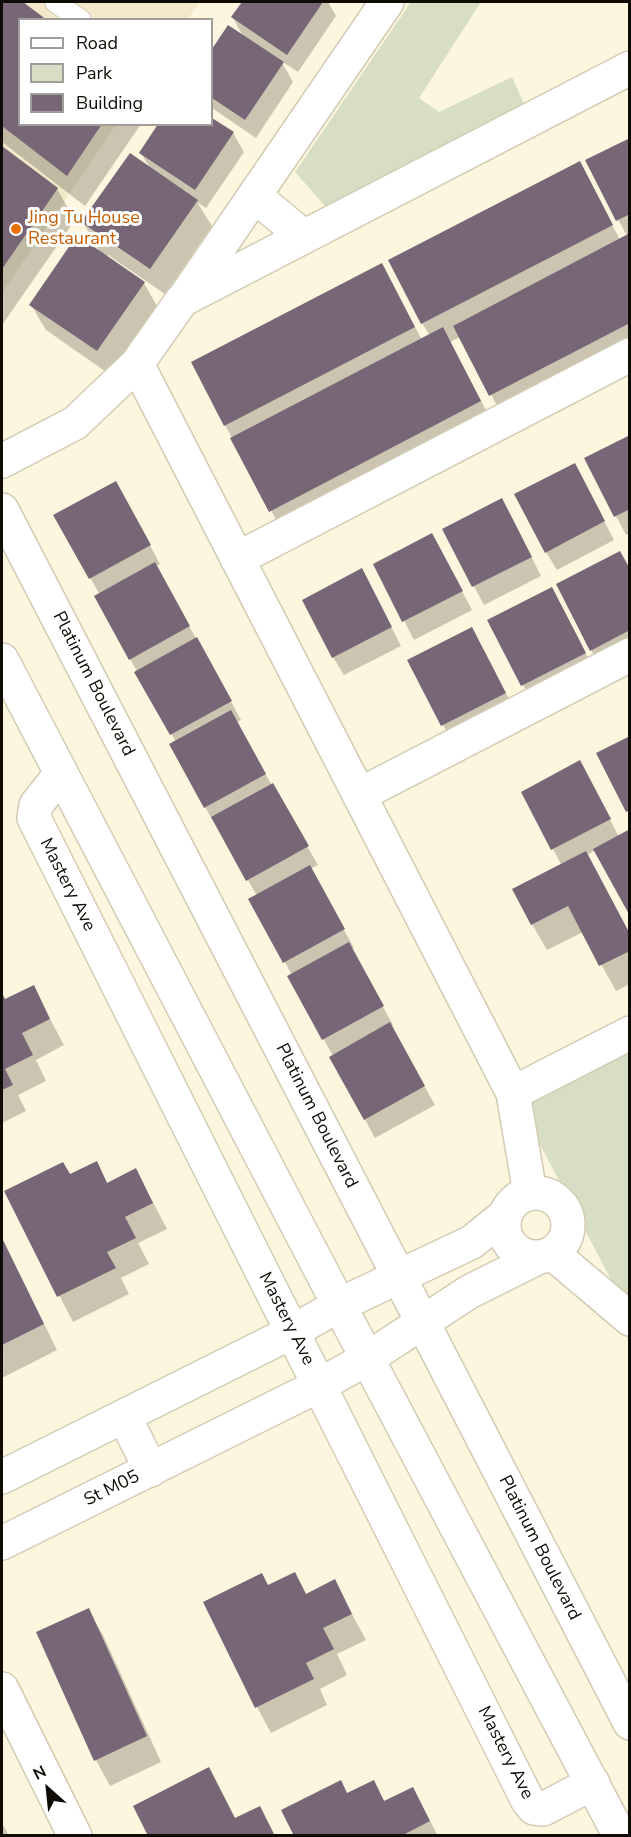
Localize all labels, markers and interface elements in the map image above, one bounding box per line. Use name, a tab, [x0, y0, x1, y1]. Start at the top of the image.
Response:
legend	[18, 18, 213, 126]
text: Road	[76, 31, 118, 55]
text: Park	[76, 61, 112, 85]
text: Building	[76, 91, 143, 115]
place label: Jing Tu House Restaurant	[28, 208, 140, 250]
marker: Jing Tu House Restaurant	[9, 222, 23, 236]
street label: Platinum Boulevard	[47, 608, 139, 760]
street label: Mastery Ave	[34, 835, 100, 935]
street label: Platinum Boulevard	[270, 1040, 362, 1192]
street label: Mastery Ave	[253, 1269, 319, 1369]
street label: St M05	[81, 1466, 143, 1512]
street label: Platinum Boulevard	[493, 1472, 585, 1624]
street label: Mastery Ave	[472, 1703, 538, 1803]
north arrow	[18, 1759, 78, 1819]
text: N	[30, 1760, 50, 1785]

